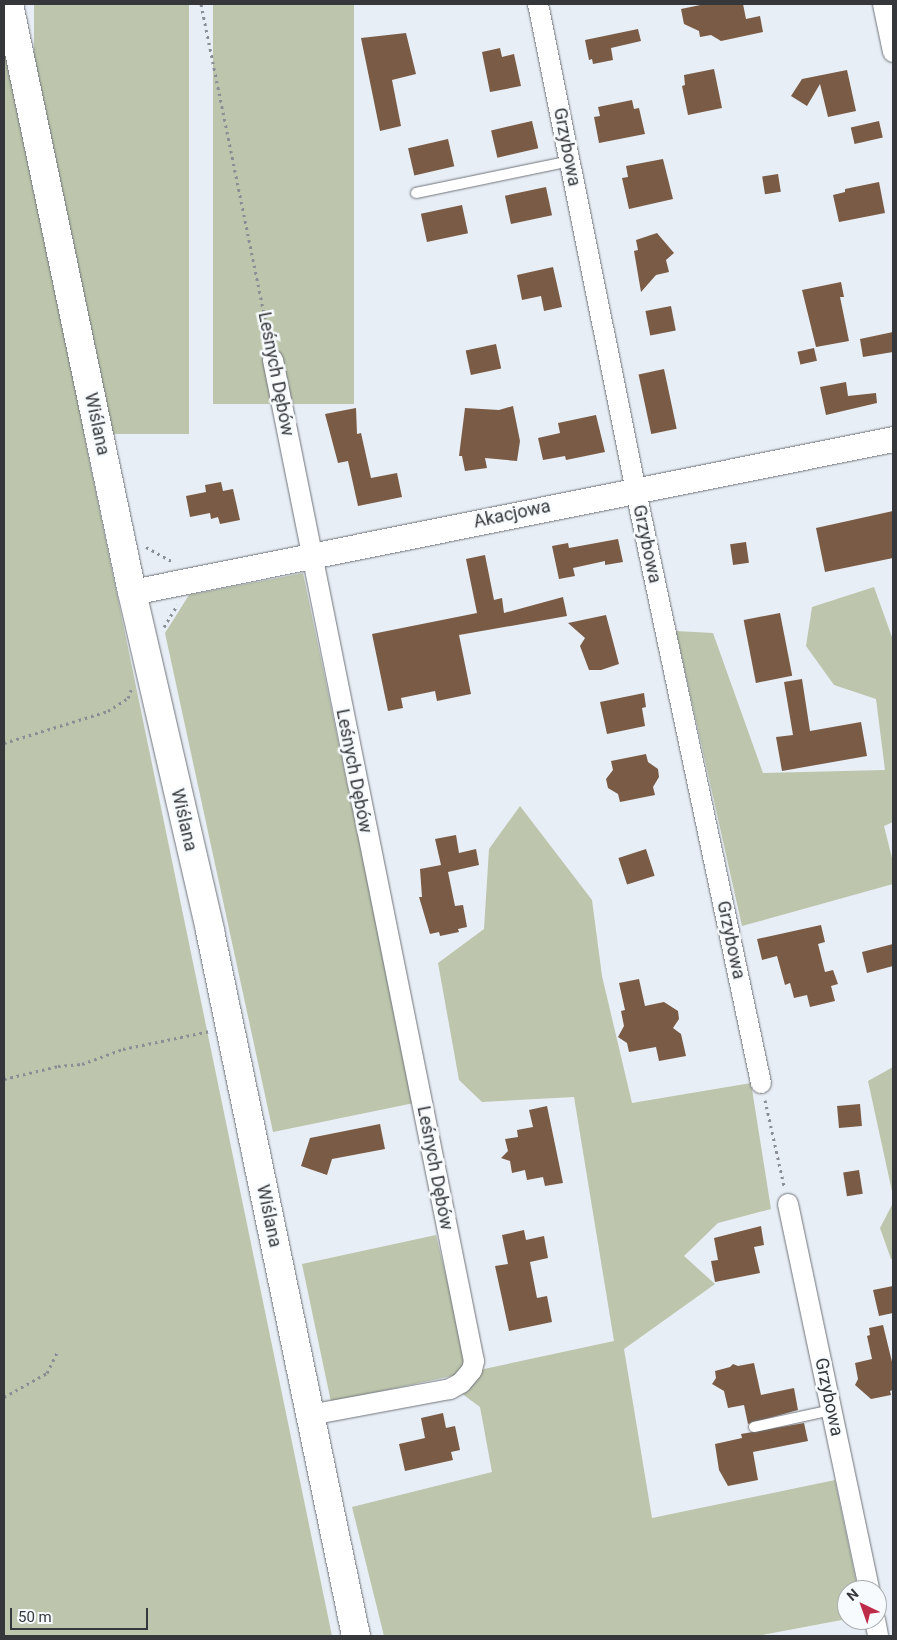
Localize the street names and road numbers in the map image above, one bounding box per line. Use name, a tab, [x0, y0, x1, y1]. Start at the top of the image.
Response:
street label: Grzybowa	[549, 106, 585, 188]
street label: Leśnych Dębów	[253, 310, 299, 438]
street label: Wiślana	[80, 391, 114, 457]
street label: Akacjowa	[472, 495, 552, 533]
street label: Grzybowa	[628, 503, 666, 585]
street label: Leśnych Dębów	[331, 707, 377, 835]
street label: Wiślana	[166, 787, 202, 853]
street label: Grzybowa	[712, 899, 750, 981]
street label: Leśnych Dębów	[412, 1104, 458, 1232]
street label: Wiślana	[252, 1183, 286, 1249]
street label: Grzybowa	[810, 1356, 848, 1438]

